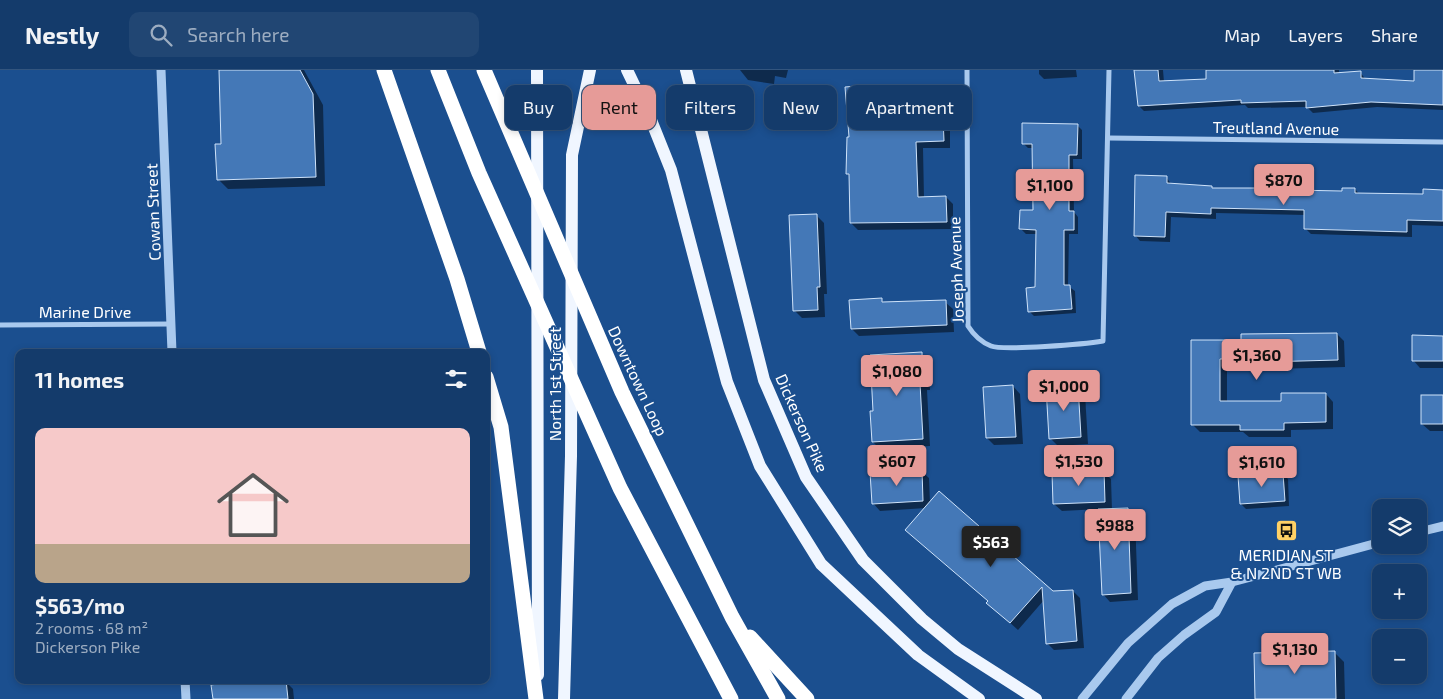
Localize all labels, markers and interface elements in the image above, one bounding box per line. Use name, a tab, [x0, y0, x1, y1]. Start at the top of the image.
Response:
search box	[129, 12, 479, 57]
text: Nestly	[25, 20, 99, 49]
icon: search	[147, 21, 175, 49]
text: Search here	[187, 23, 289, 46]
text: Map	[1224, 24, 1260, 46]
text: Layers	[1288, 24, 1343, 46]
text: Share	[1371, 24, 1418, 46]
chip: Buy	[505, 85, 572, 130]
chip: Rent	[582, 85, 656, 130]
chip: Filters	[666, 85, 754, 130]
chip: New	[764, 85, 837, 130]
chip: Apartment	[847, 85, 972, 130]
street label: Treutland Avenue	[1213, 117, 1339, 138]
street label: Cowan Street	[141, 163, 164, 261]
pin: $870	[1254, 164, 1314, 206]
pin: $1,100	[1009, 168, 1091, 211]
text: $870	[1265, 170, 1303, 189]
text: $1,100	[1027, 175, 1073, 194]
street label: Joseph Avenue	[944, 216, 967, 324]
street label: Marine Drive	[39, 302, 131, 321]
street label: Downtown Loop	[605, 323, 672, 439]
street label: North 1st Street	[545, 327, 564, 441]
pin: $1,360	[1216, 338, 1298, 381]
text: $1,360	[1233, 345, 1281, 364]
pin: $1,080	[856, 354, 938, 397]
text: $1,080	[872, 361, 922, 380]
icon: filters	[442, 365, 470, 393]
text: 11 homes	[35, 367, 124, 392]
pin: $1,000	[1023, 370, 1105, 412]
street label: Dickerson Pike	[772, 371, 833, 475]
text: $1,000	[1039, 376, 1089, 395]
pin: $607	[867, 444, 927, 487]
pin: $1,530	[1038, 444, 1120, 487]
pin: $1,610	[1221, 446, 1303, 488]
text: $607	[878, 451, 916, 470]
text: $1,530	[1055, 451, 1103, 470]
text: $1,610	[1239, 452, 1285, 471]
icon: home	[208, 460, 298, 550]
map controls	[1372, 499, 1427, 684]
button: layers	[1372, 499, 1427, 554]
pin: $988	[1085, 508, 1145, 551]
text: $988	[1096, 515, 1134, 534]
bus stop icon: MERIDIAN ST & N 2ND ST WB	[1274, 519, 1298, 543]
pin: $563	[961, 526, 1021, 568]
text: $563	[973, 532, 1009, 551]
place label: MERIDIAN ST & N 2ND ST WB	[1230, 545, 1342, 582]
button: +	[1372, 564, 1427, 619]
text: $563/mo	[35, 593, 125, 618]
text: 2 rooms · 68 m²	[35, 618, 148, 637]
button: −	[1372, 629, 1427, 684]
pin: $1,130	[1254, 632, 1336, 675]
text: Dickerson Pike	[35, 637, 140, 656]
text: $1,130	[1272, 639, 1318, 658]

